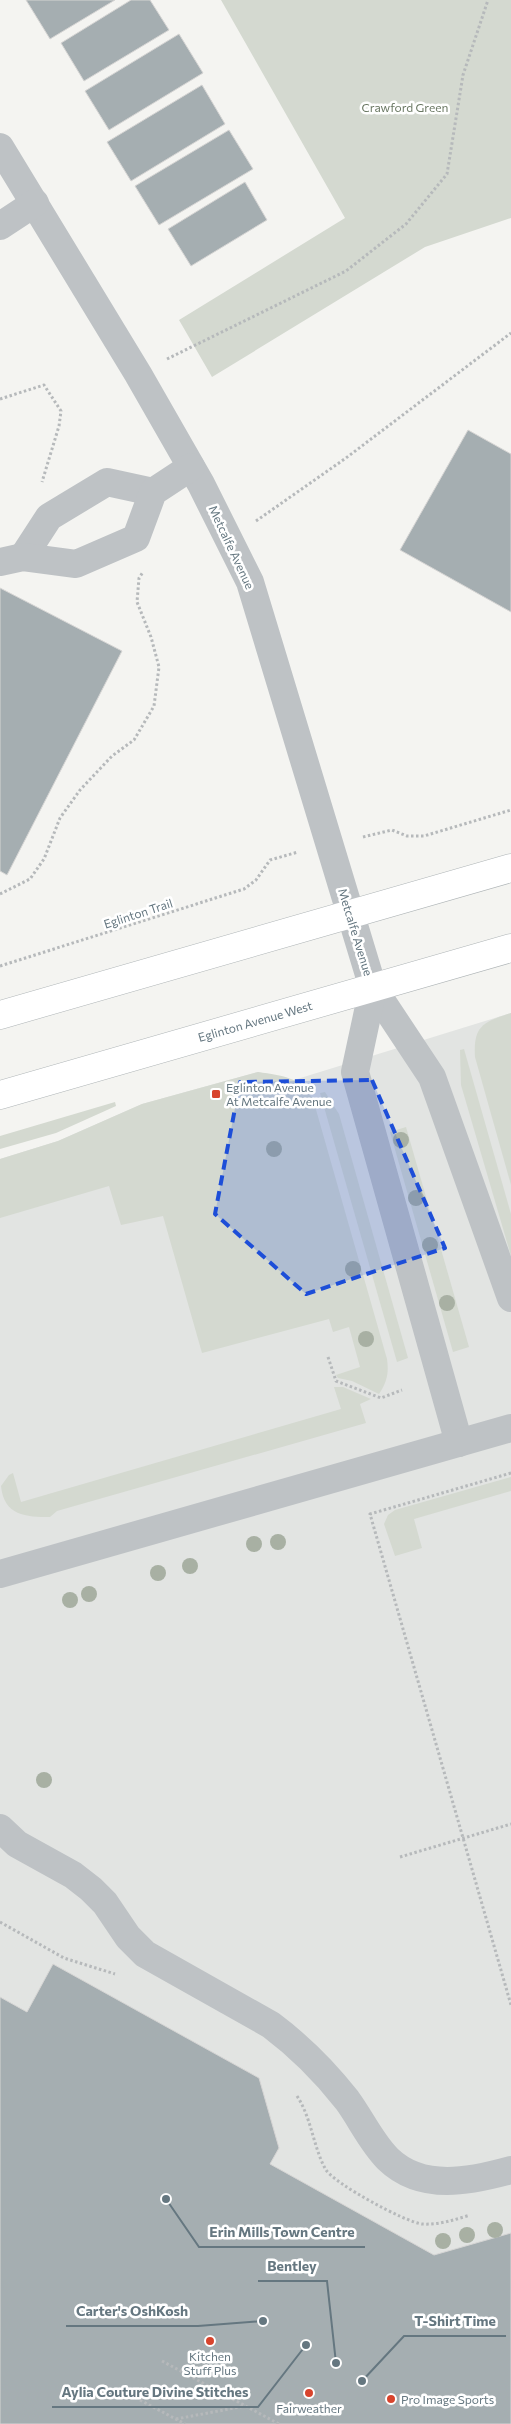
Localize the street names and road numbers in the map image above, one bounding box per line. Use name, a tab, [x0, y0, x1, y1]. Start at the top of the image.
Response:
street label: Metcalfe Avenue	[206, 503, 258, 591]
street label: Metcalfe Avenue	[336, 887, 376, 977]
street label: Eglinton Trail	[102, 895, 174, 931]
street label: Eglinton Avenue West	[196, 998, 314, 1044]

